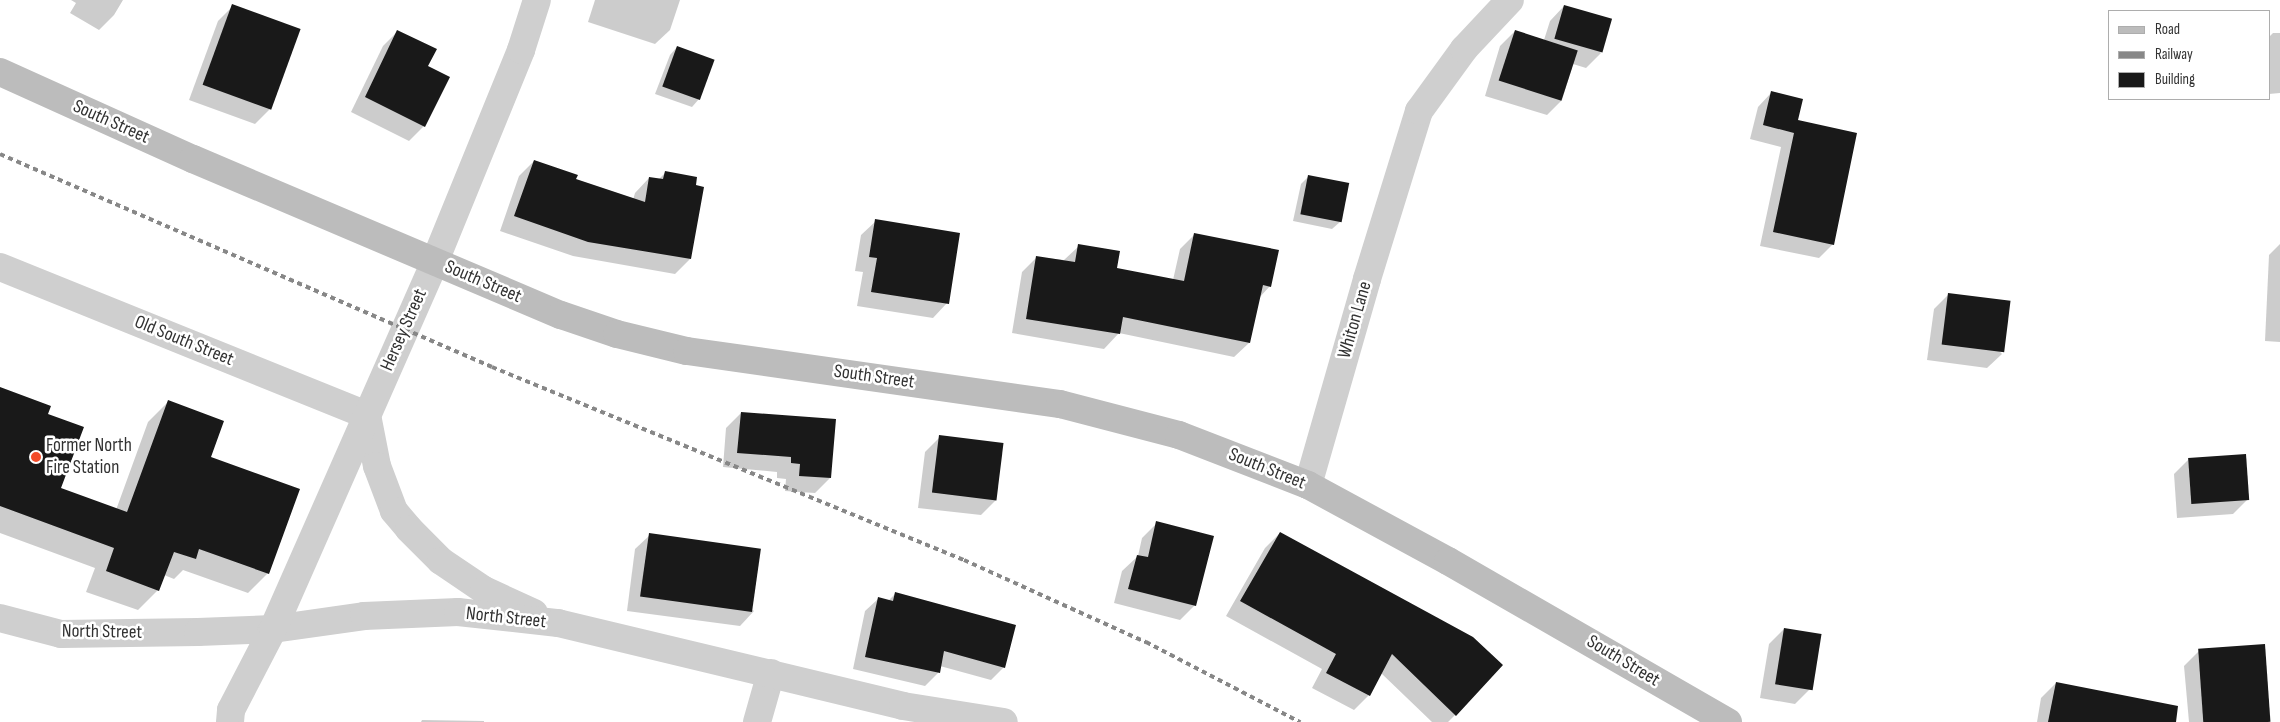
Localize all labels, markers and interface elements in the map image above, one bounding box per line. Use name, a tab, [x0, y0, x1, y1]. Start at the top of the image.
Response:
legend	[2108, 10, 2270, 100]
text: Road	[2155, 20, 2180, 39]
text: Railway	[2155, 45, 2193, 64]
text: Building	[2155, 70, 2195, 89]
street label: South Street	[69, 95, 153, 149]
street label: South Street	[441, 256, 525, 308]
street label: Whiton Lane	[1333, 279, 1377, 361]
street label: Hersey Street	[376, 286, 432, 374]
street label: Old South Street	[131, 311, 237, 371]
street label: South Street	[832, 360, 916, 394]
place label: Former North Fire Station	[46, 435, 132, 479]
street label: South Street	[1225, 443, 1309, 495]
marker: Former North Fire Station	[30, 451, 42, 463]
street label: North Street	[465, 602, 547, 634]
street label: North Street	[62, 620, 142, 644]
street label: South Street	[1582, 630, 1664, 692]

